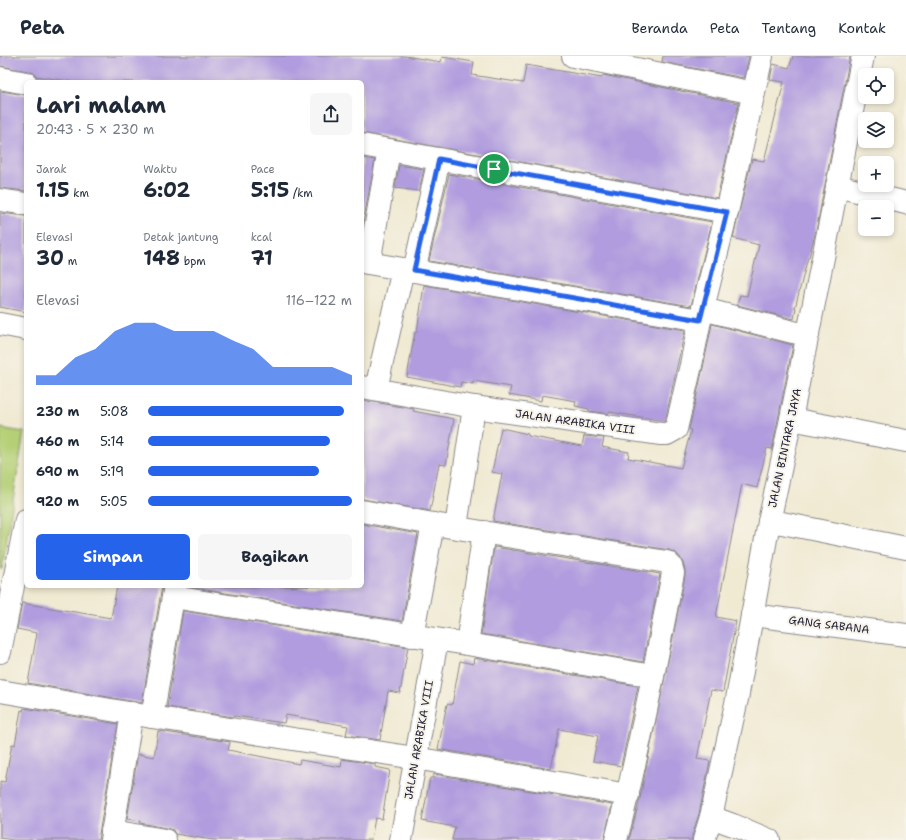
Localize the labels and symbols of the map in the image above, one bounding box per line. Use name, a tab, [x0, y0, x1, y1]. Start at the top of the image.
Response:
pin	[477, 152, 511, 186]
street label: JALAN BINTARA JAYA	[765, 387, 805, 509]
street label: JALAN ARABIKA VIII	[514, 406, 636, 438]
street label: GANG SABANA	[788, 613, 870, 637]
street label: JALAN ARABIKA VIII	[401, 679, 437, 801]

